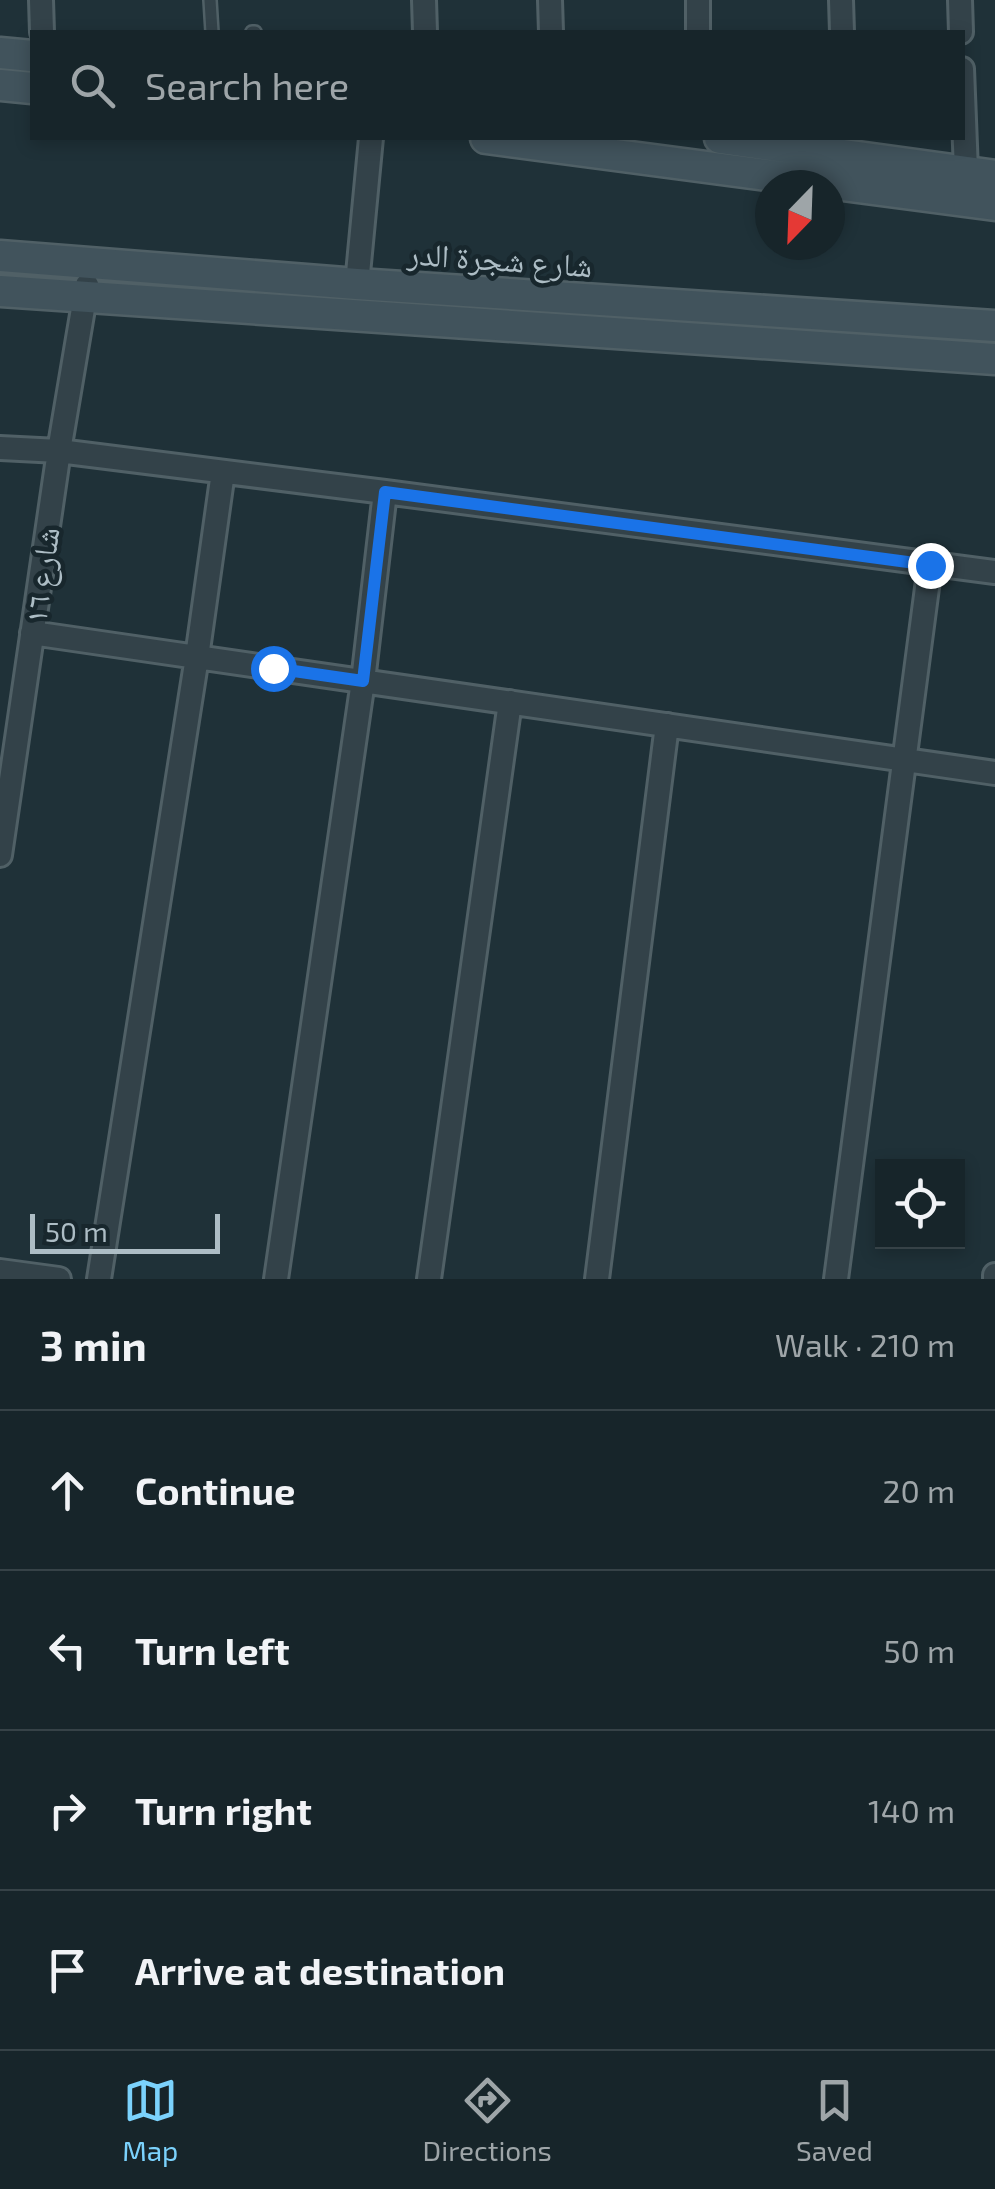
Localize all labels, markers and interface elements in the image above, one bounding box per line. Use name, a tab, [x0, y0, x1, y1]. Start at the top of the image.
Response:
search box	[30, 30, 965, 140]
icon: search	[65, 58, 120, 113]
text: Search here	[145, 62, 349, 108]
north arrow	[755, 170, 845, 260]
street label: شارع شجرة الدر	[405, 233, 594, 286]
street label: شارع ١٦	[14, 524, 69, 626]
route end	[908, 543, 954, 589]
route start	[251, 646, 297, 692]
map controls	[875, 1159, 965, 1249]
button: locate	[875, 1159, 965, 1249]
scale bar	[30, 1209, 220, 1254]
text: 50 m	[45, 1214, 108, 1248]
text: 3 min	[40, 1319, 147, 1369]
text: Walk · 210 m	[775, 1325, 955, 1363]
icon: ahead	[40, 1463, 95, 1518]
text: Continue	[135, 1467, 295, 1513]
text: 20 m	[883, 1471, 955, 1509]
icon: left	[40, 1623, 95, 1678]
text: Turn left	[135, 1627, 290, 1673]
text: 50 m	[883, 1631, 955, 1669]
icon: right	[40, 1783, 95, 1838]
text: Turn right	[135, 1787, 312, 1833]
text: 140 m	[868, 1791, 955, 1829]
icon: arrive	[40, 1943, 95, 1998]
text: Arrive at destination	[135, 1947, 505, 1993]
tab: Map	[122, 2073, 178, 2167]
tab: Directions	[423, 2073, 552, 2167]
tab: Saved	[796, 2073, 873, 2167]

